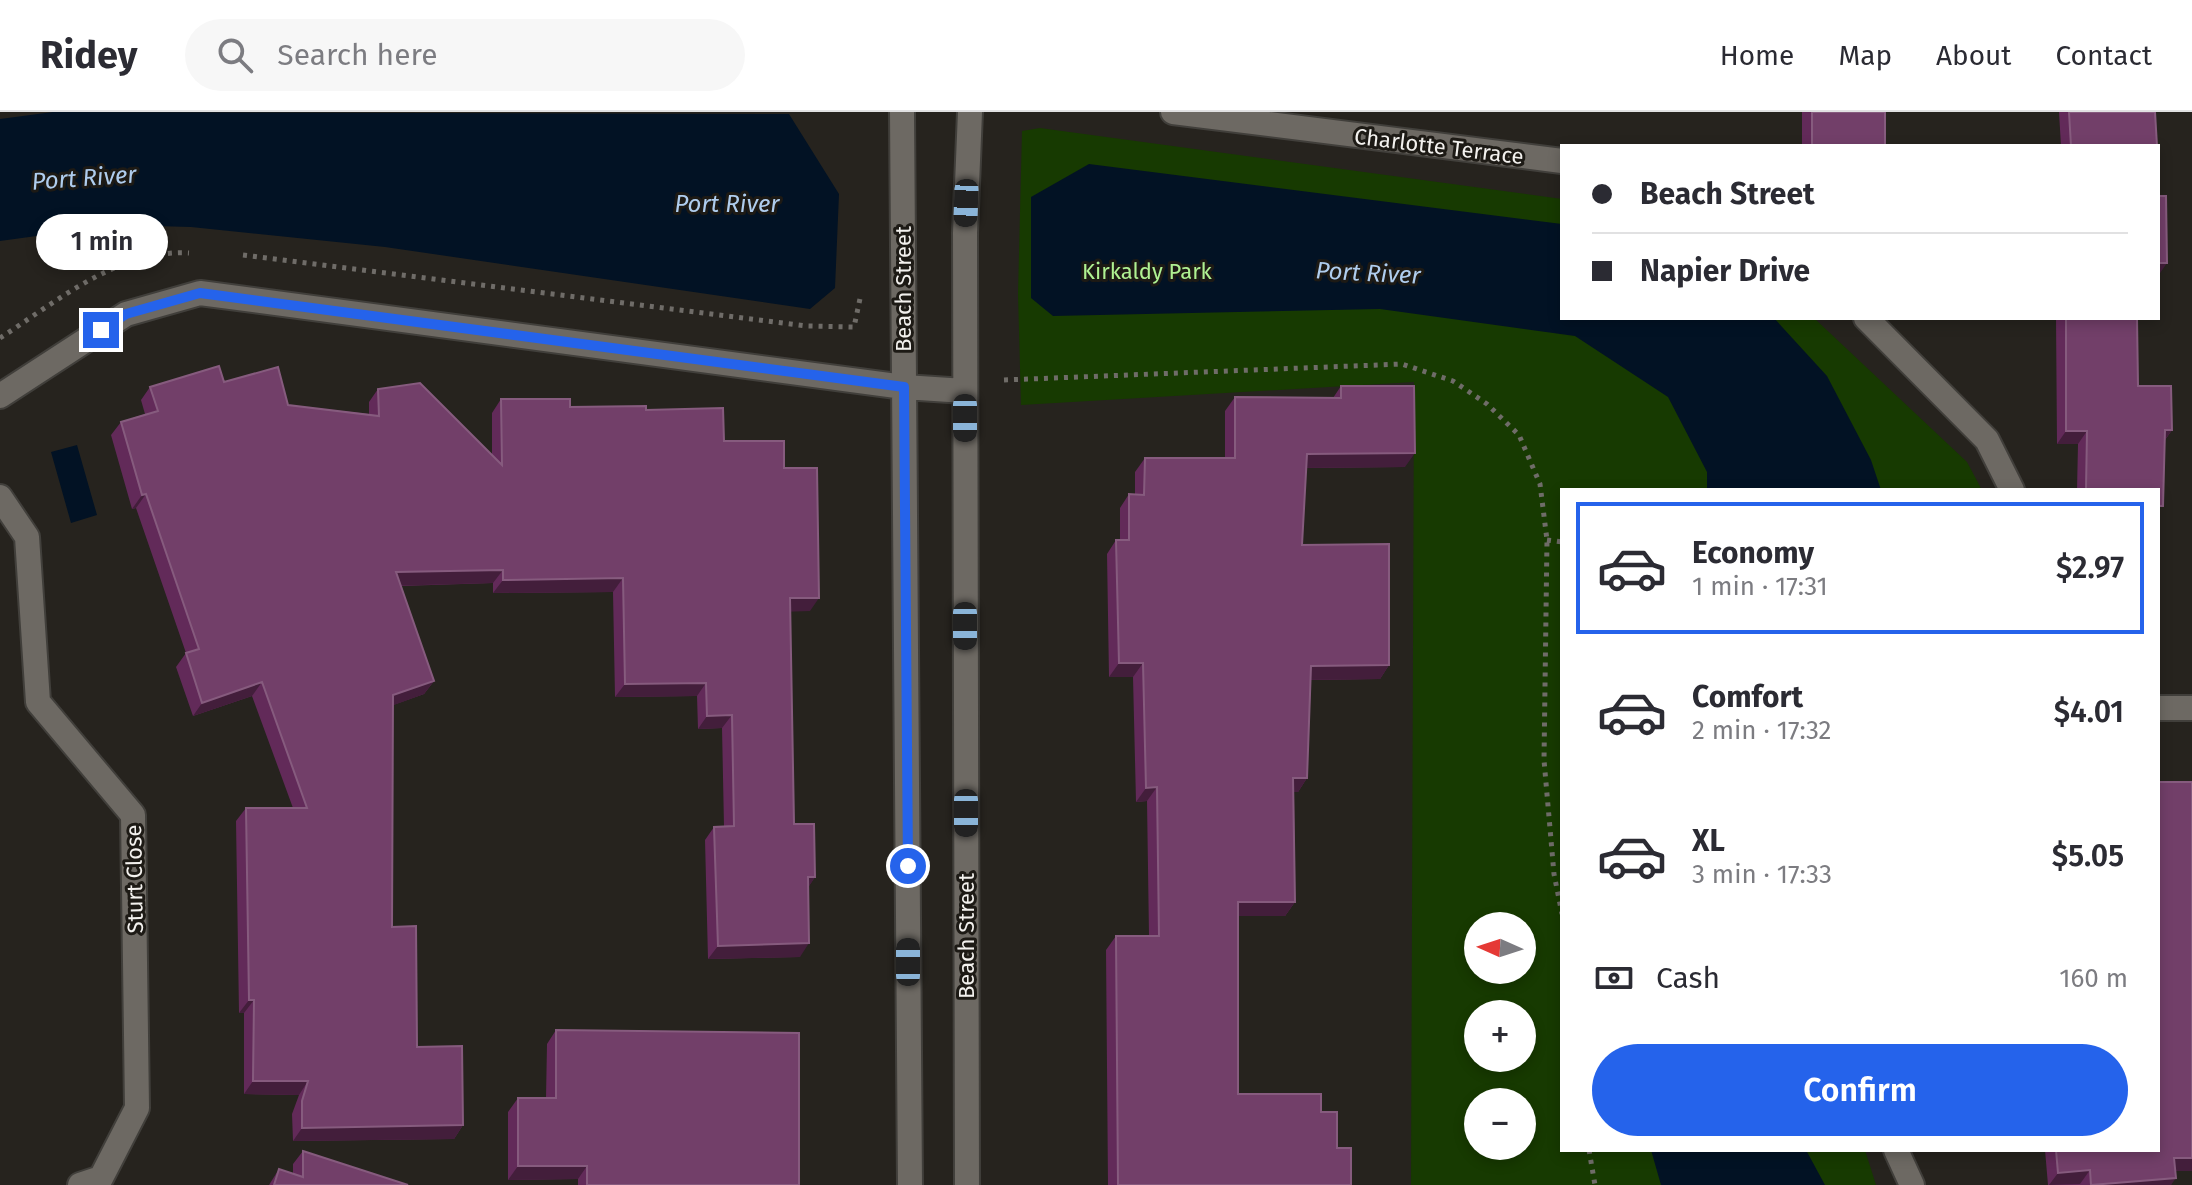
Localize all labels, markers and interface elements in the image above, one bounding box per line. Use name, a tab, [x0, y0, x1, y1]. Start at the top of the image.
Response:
search box	[185, 19, 745, 91]
text: Ridey	[40, 32, 137, 78]
icon: search	[213, 33, 257, 77]
text: Search here	[277, 37, 438, 73]
text: Home	[1720, 39, 1794, 72]
text: Map	[1838, 39, 1892, 72]
text: About	[1936, 39, 2011, 72]
text: Contact	[2055, 39, 2152, 72]
street label: Charlotte Terrace	[1353, 123, 1525, 170]
water label: Port River	[31, 160, 138, 196]
text: Beach Street	[1640, 176, 1815, 212]
car	[953, 179, 979, 227]
water label: Port River	[674, 190, 780, 218]
callout: 1 min	[35, 214, 167, 270]
text: 1 min	[71, 226, 133, 257]
street label: Beach Street	[890, 226, 917, 352]
text: Napier Drive	[1640, 253, 1810, 289]
water label: Port River	[1315, 256, 1422, 290]
park label: Kirkaldy Park	[1082, 258, 1213, 285]
route end	[83, 312, 119, 348]
car	[953, 394, 977, 442]
icon: car	[1596, 532, 1668, 604]
text: Economy	[1692, 535, 1814, 571]
text: $2.97	[2056, 550, 2124, 586]
text: 1 min · 17:31	[1692, 571, 1828, 602]
car	[953, 602, 977, 650]
icon: car	[1596, 676, 1668, 748]
text: Comfort	[1692, 679, 1803, 715]
text: $4.01	[2054, 694, 2124, 730]
text: 2 min · 17:32	[1692, 715, 1832, 746]
car	[954, 789, 978, 837]
icon: car	[1596, 820, 1668, 892]
text: XL	[1692, 823, 1725, 859]
street label: Sturt Close	[120, 824, 149, 933]
text: $5.05	[2052, 838, 2124, 874]
route start	[890, 848, 926, 884]
text: 3 min · 17:33	[1692, 859, 1832, 890]
street label: Beach Street	[953, 873, 980, 999]
north arrow	[1464, 912, 1536, 984]
map controls	[1464, 912, 1536, 1160]
car	[896, 938, 920, 986]
icon: cash	[1592, 956, 1636, 1000]
text: Cash	[1656, 960, 1720, 996]
text: 160 m	[2059, 963, 2128, 994]
button: +	[1464, 1000, 1536, 1072]
button: Confirm	[1592, 1044, 2128, 1136]
button: −	[1464, 1088, 1536, 1160]

